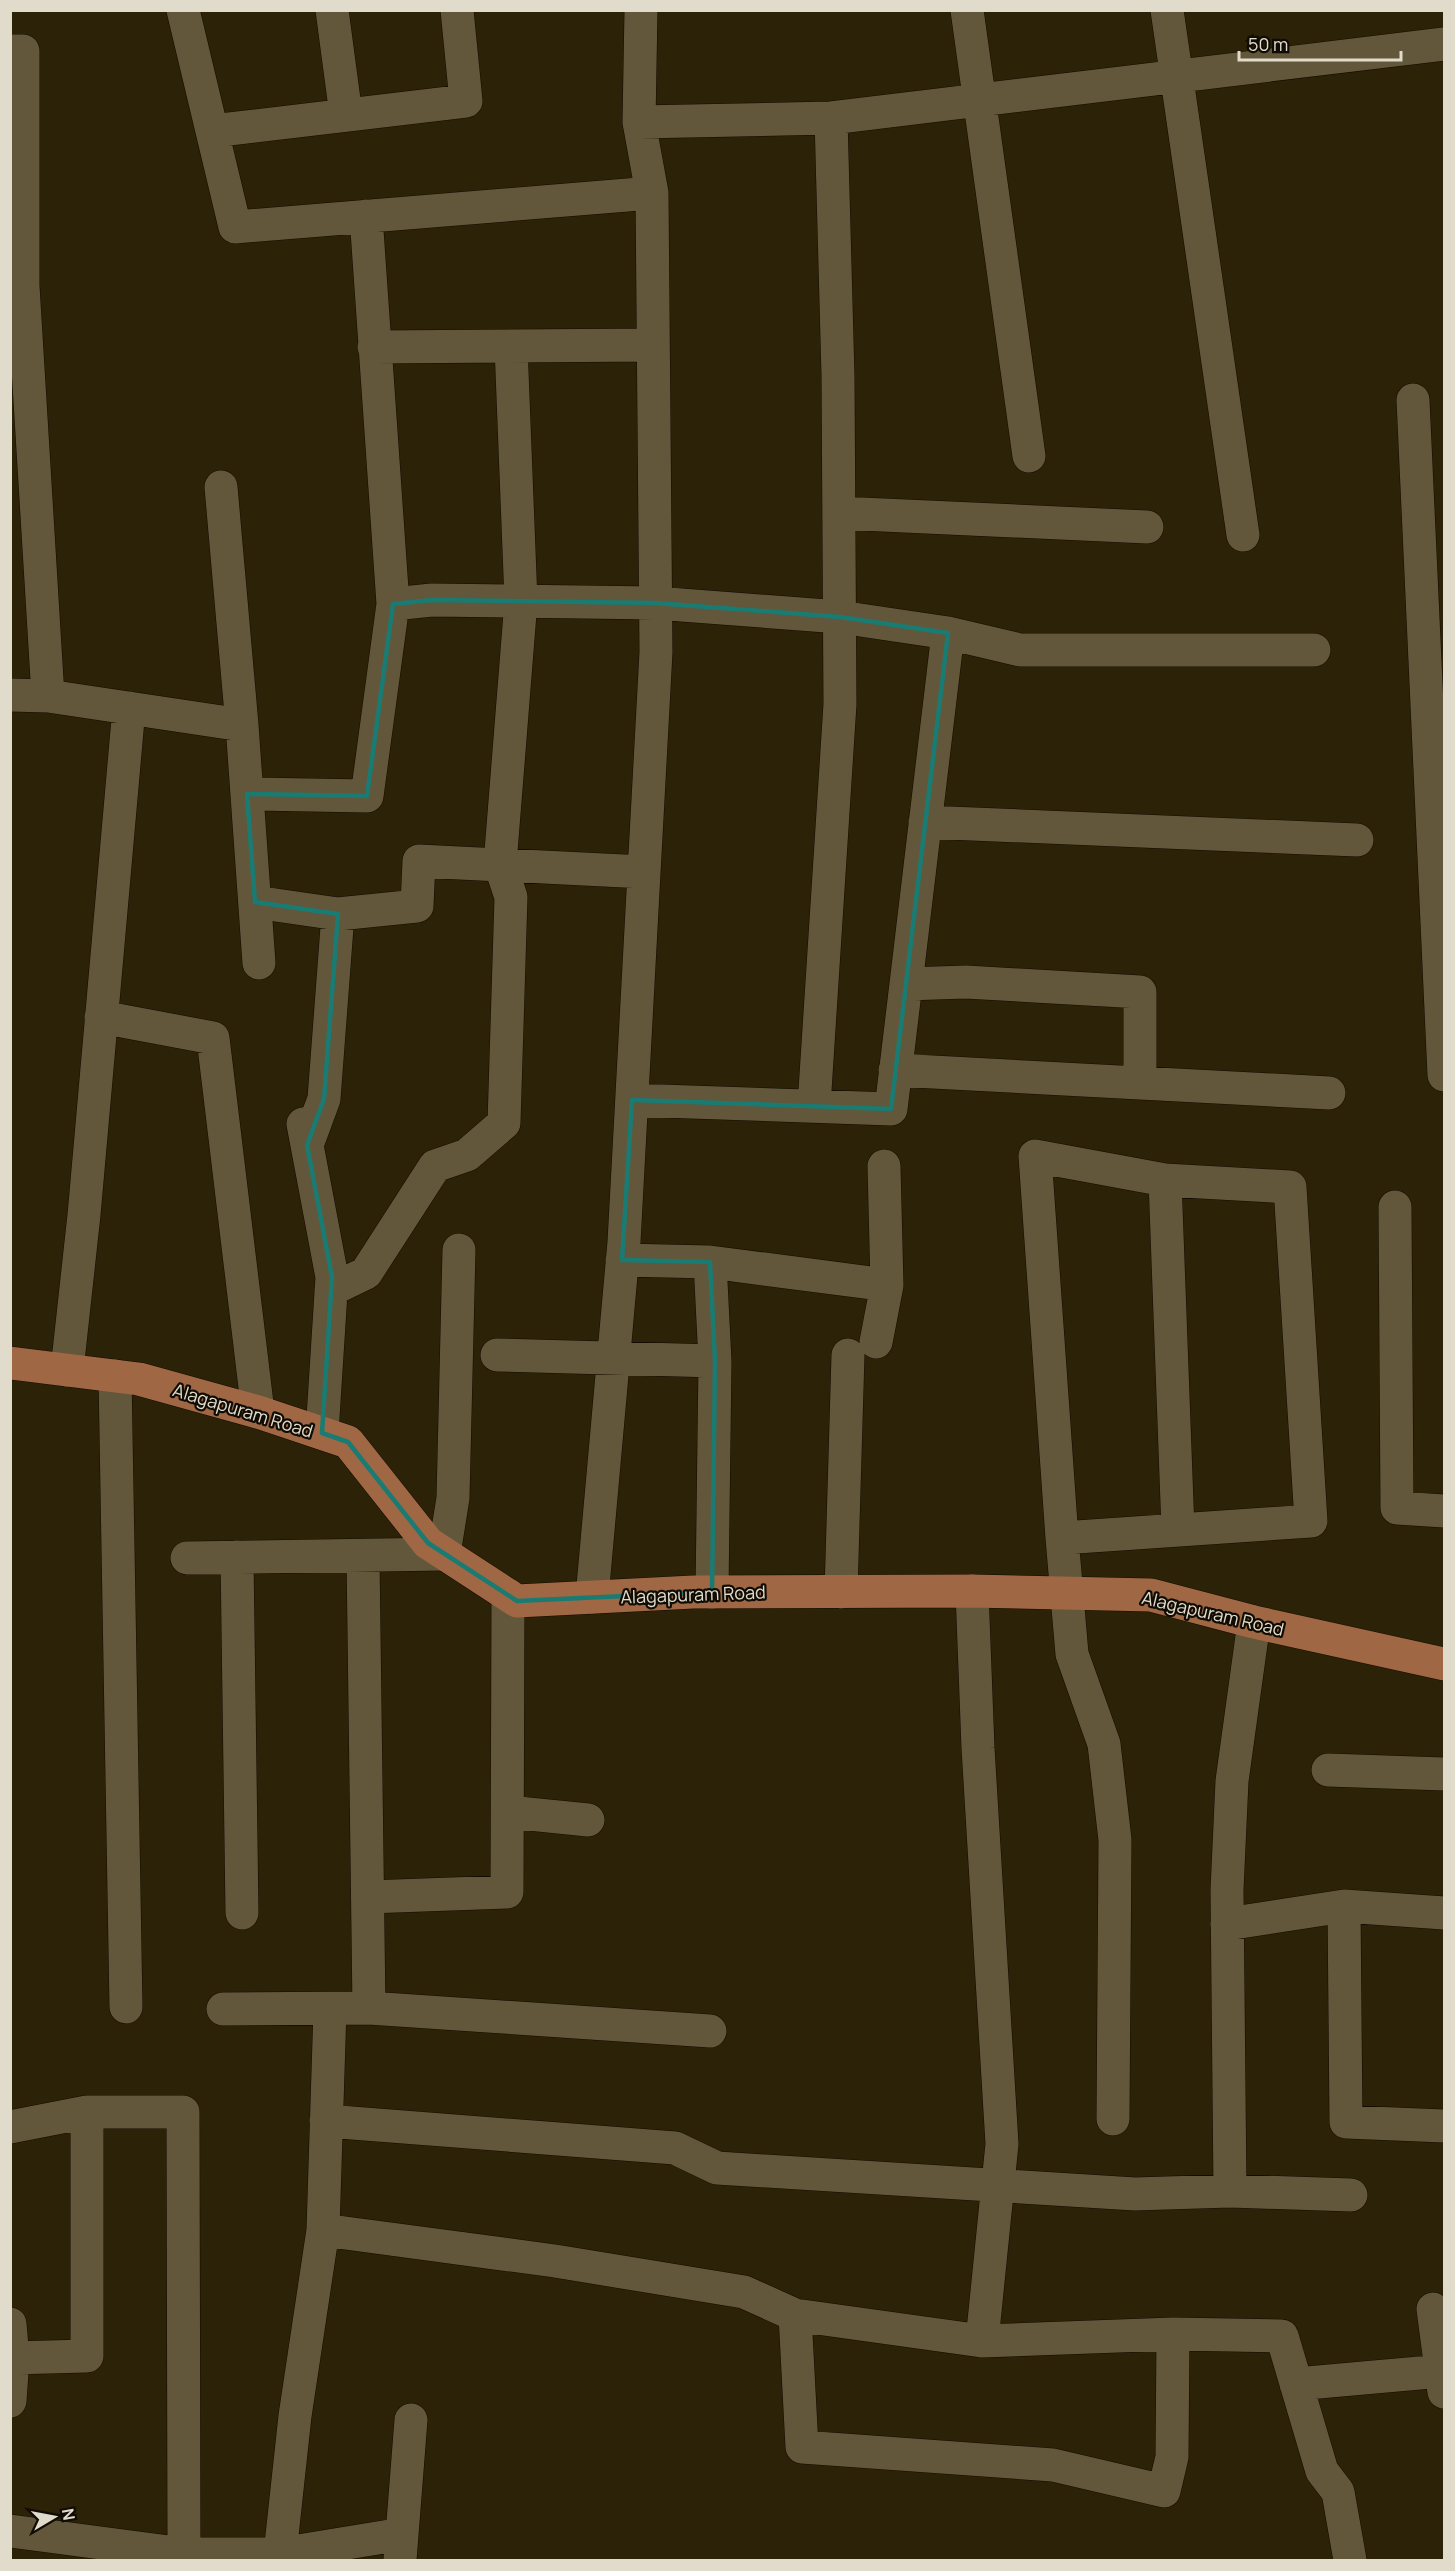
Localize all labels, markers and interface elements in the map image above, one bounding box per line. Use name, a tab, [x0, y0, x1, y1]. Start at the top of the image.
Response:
scale bar	[1239, 24, 1401, 62]
text: 50 m	[1248, 32, 1288, 56]
street label: Alagapuram Road	[170, 1377, 316, 1443]
street label: Alagapuram Road	[620, 1579, 766, 1609]
street label: Alagapuram Road	[1140, 1585, 1286, 1641]
north arrow	[24, 2487, 84, 2547]
text: N	[57, 2507, 81, 2522]

